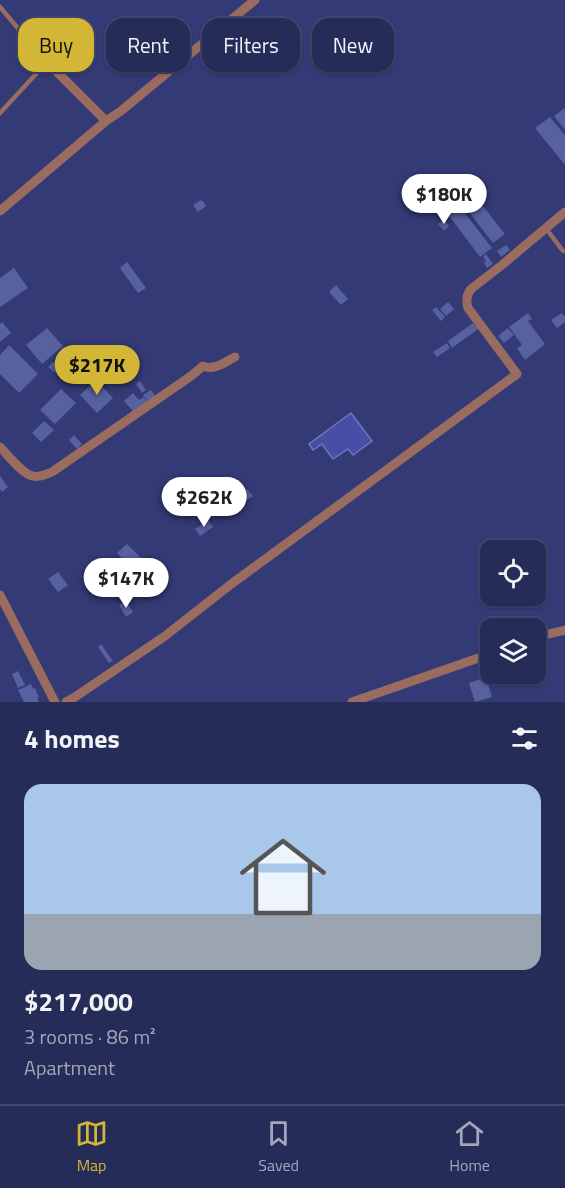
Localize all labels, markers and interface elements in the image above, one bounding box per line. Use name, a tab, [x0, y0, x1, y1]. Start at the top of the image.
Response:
chip: Buy	[18, 18, 94, 72]
chip: Rent	[106, 18, 190, 72]
chip: Filters	[202, 18, 300, 72]
chip: New	[312, 18, 394, 72]
pin: $180K	[402, 174, 486, 225]
text: $180K	[416, 178, 472, 209]
pin: $217K	[55, 345, 139, 396]
text: $217K	[69, 349, 125, 380]
pin: $262K	[162, 477, 246, 528]
text: $262K	[176, 481, 232, 512]
map controls	[480, 540, 546, 684]
button: locate	[480, 540, 546, 606]
pin: $147K	[84, 558, 168, 609]
text: $147K	[98, 562, 154, 593]
button: layers	[480, 618, 546, 684]
text: 4 homes	[24, 719, 120, 758]
icon: filters	[508, 722, 541, 755]
icon: home	[229, 823, 337, 931]
text: $217,000	[24, 982, 133, 1021]
text: 3 rooms · 86 m²	[24, 1021, 156, 1052]
text: Apartment	[24, 1052, 115, 1083]
tab: Map	[75, 1117, 108, 1177]
tab: Saved	[258, 1117, 299, 1177]
tab: Home	[449, 1117, 490, 1177]

